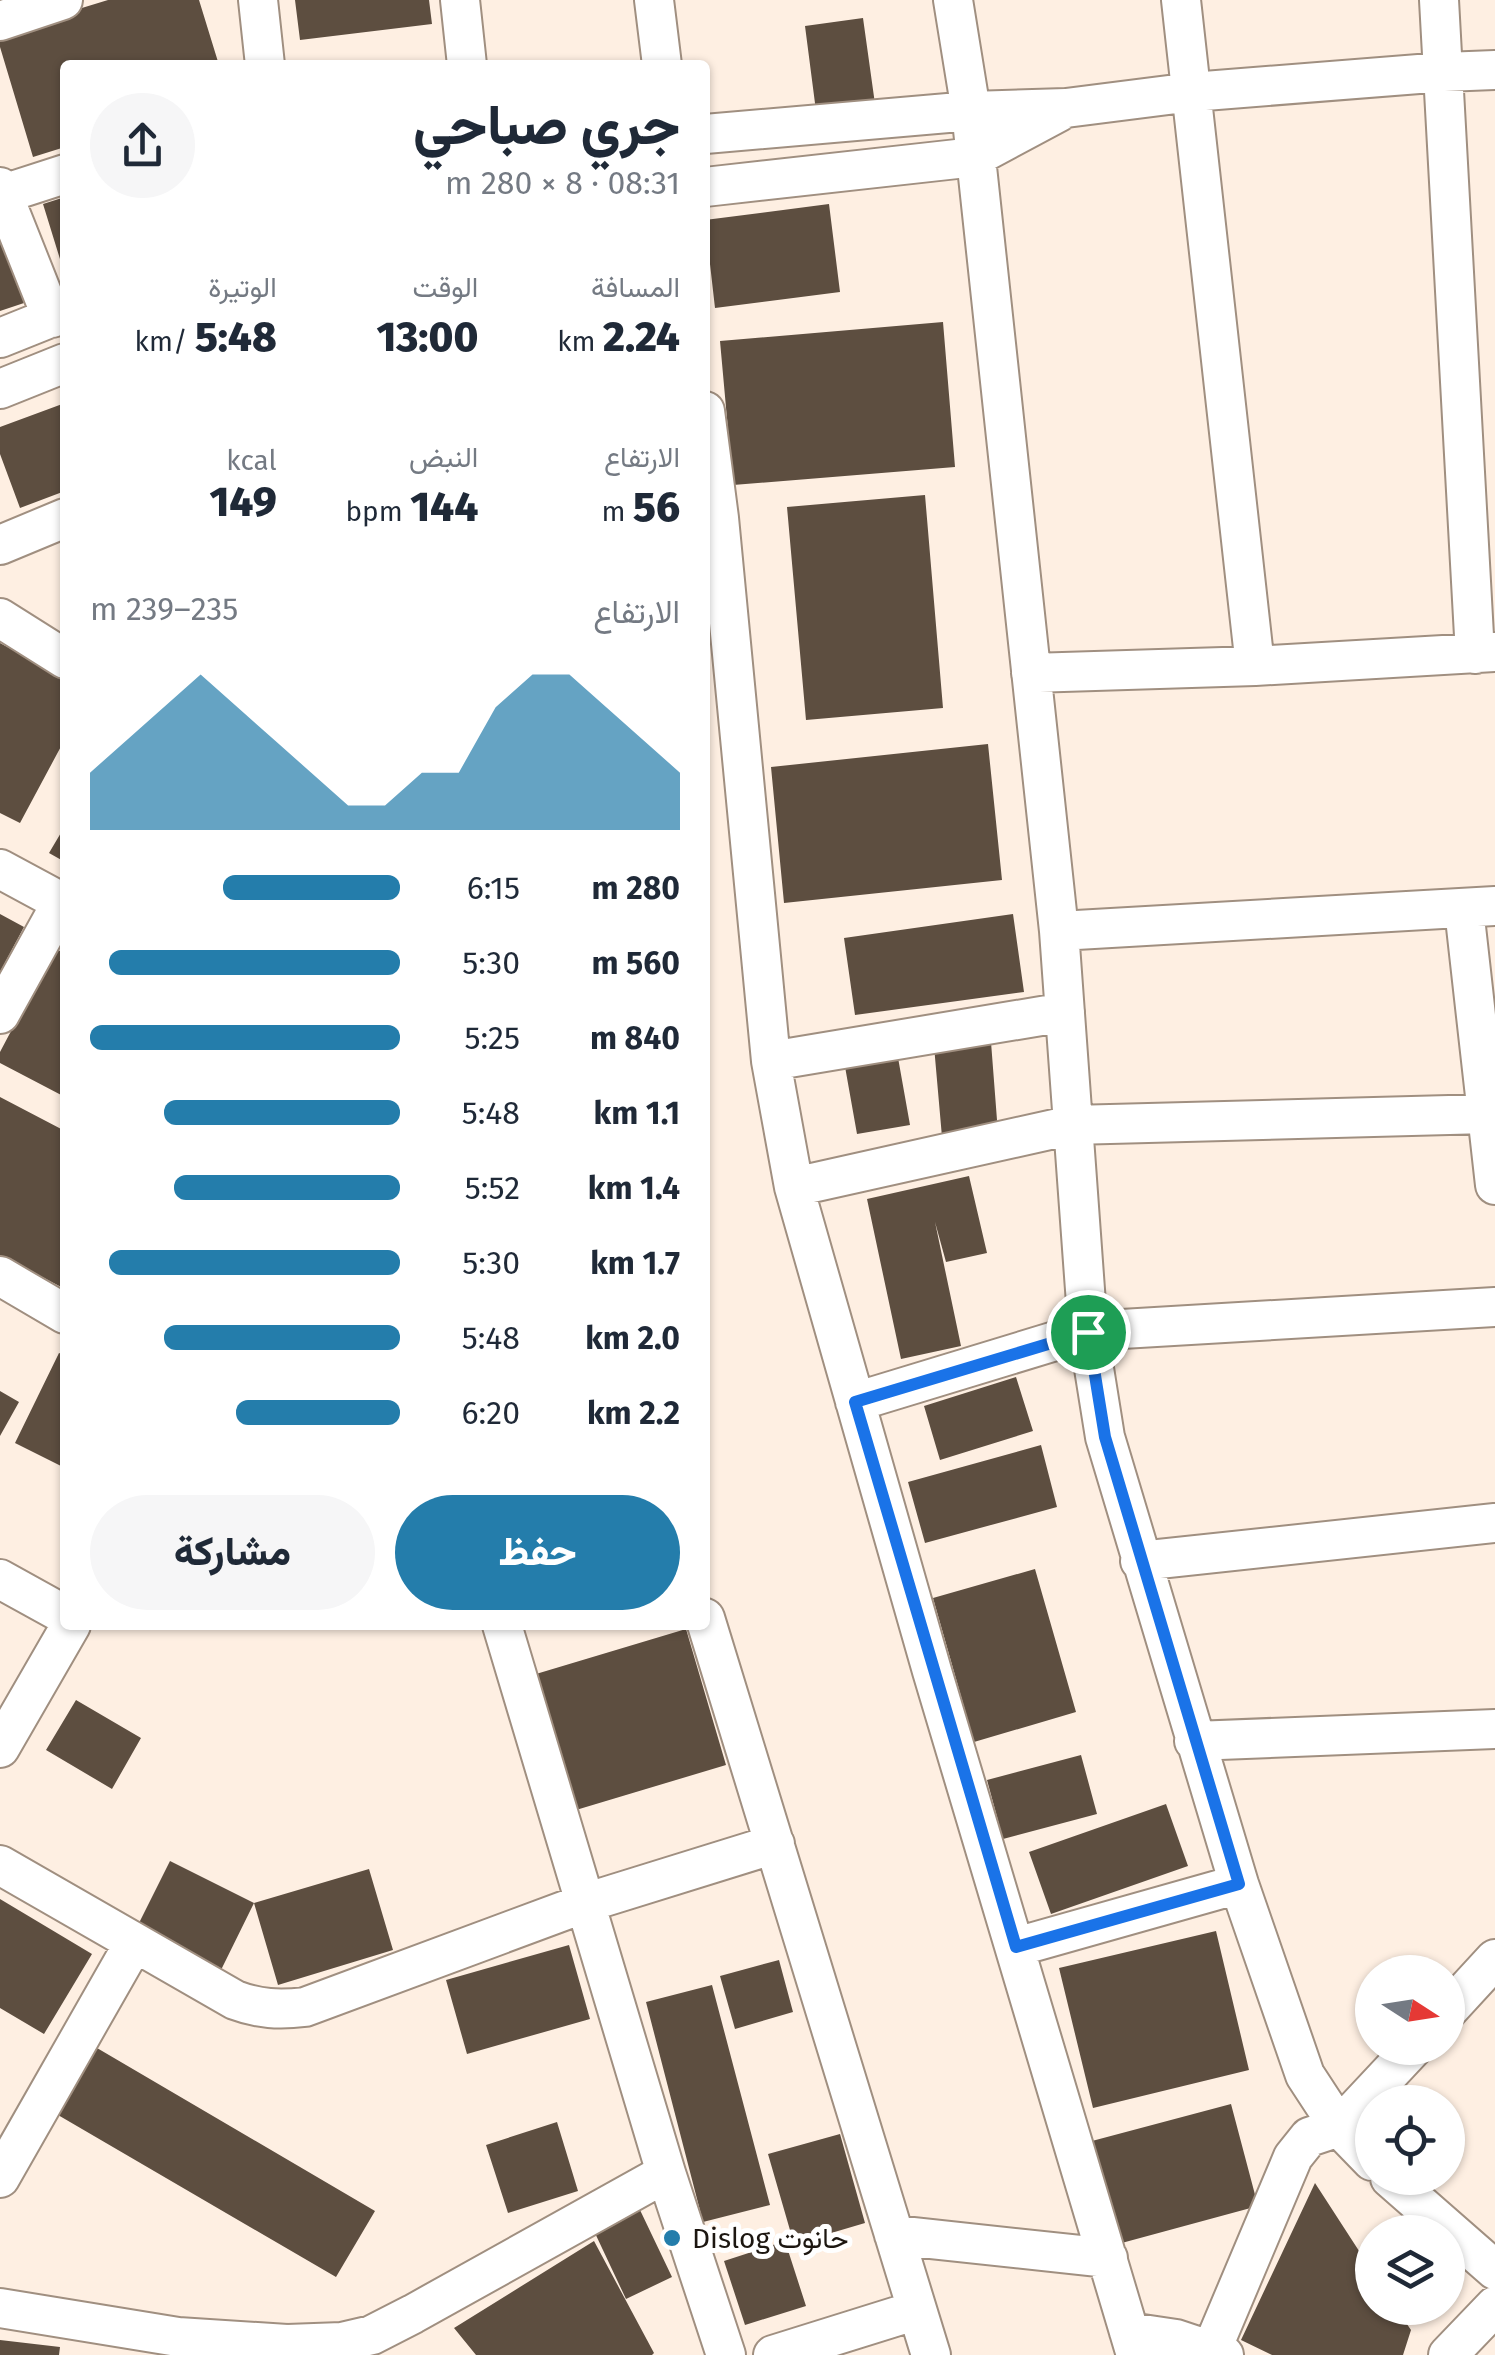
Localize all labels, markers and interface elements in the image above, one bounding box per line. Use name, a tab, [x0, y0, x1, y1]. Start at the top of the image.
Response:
button: share	[90, 93, 195, 198]
text: جري صباحي	[413, 93, 680, 159]
text: 08:31 · 8 × 280 m	[445, 164, 680, 202]
text: الوتيرة	[208, 271, 277, 304]
text: الوقت	[413, 271, 478, 304]
text: المسافة	[591, 271, 680, 304]
text: 5:48	[195, 312, 277, 362]
text: 13:00	[376, 312, 478, 362]
text: 2.24	[603, 312, 680, 362]
text: /km	[135, 325, 195, 358]
text: km	[557, 325, 603, 358]
text: النبض	[409, 441, 478, 474]
text: الارتفاع	[604, 441, 680, 474]
text: kcal	[226, 444, 277, 477]
text: 149	[210, 477, 277, 527]
text: 144	[410, 482, 478, 532]
text: 56	[633, 482, 680, 532]
text: bpm	[345, 495, 410, 528]
text: m	[602, 495, 633, 528]
text: 235–239 m	[90, 590, 238, 628]
text: الارتفاع	[593, 593, 680, 631]
text: 6:15	[467, 869, 520, 907]
text: 280 m	[592, 869, 680, 907]
text: 5:30	[462, 944, 520, 982]
text: 560 m	[591, 944, 680, 982]
text: 5:25	[464, 1019, 520, 1057]
text: 840 m	[590, 1019, 680, 1057]
text: 5:48	[462, 1094, 520, 1132]
text: 1.1 km	[594, 1094, 680, 1132]
text: 5:52	[465, 1169, 520, 1207]
text: 1.4 km	[588, 1169, 680, 1207]
text: 5:30	[462, 1244, 520, 1282]
text: 1.7 km	[590, 1244, 680, 1282]
pin	[1046, 1290, 1131, 1375]
icon: arrive	[1061, 1305, 1116, 1360]
text: 5:48	[462, 1319, 520, 1357]
text: 2.0 km	[585, 1319, 680, 1357]
text: 6:20	[462, 1394, 520, 1432]
text: 2.2 km	[587, 1394, 680, 1432]
button: مشاركة	[90, 1495, 375, 1610]
button: حفظ	[395, 1495, 680, 1610]
north arrow	[1355, 1955, 1465, 2065]
map controls	[1355, 1955, 1465, 2325]
button: locate	[1355, 2085, 1465, 2195]
button: layers	[1355, 2215, 1465, 2325]
place label: Dislog حانوت	[692, 2222, 848, 2256]
marker: Dislog حانوت	[661, 2227, 683, 2249]

